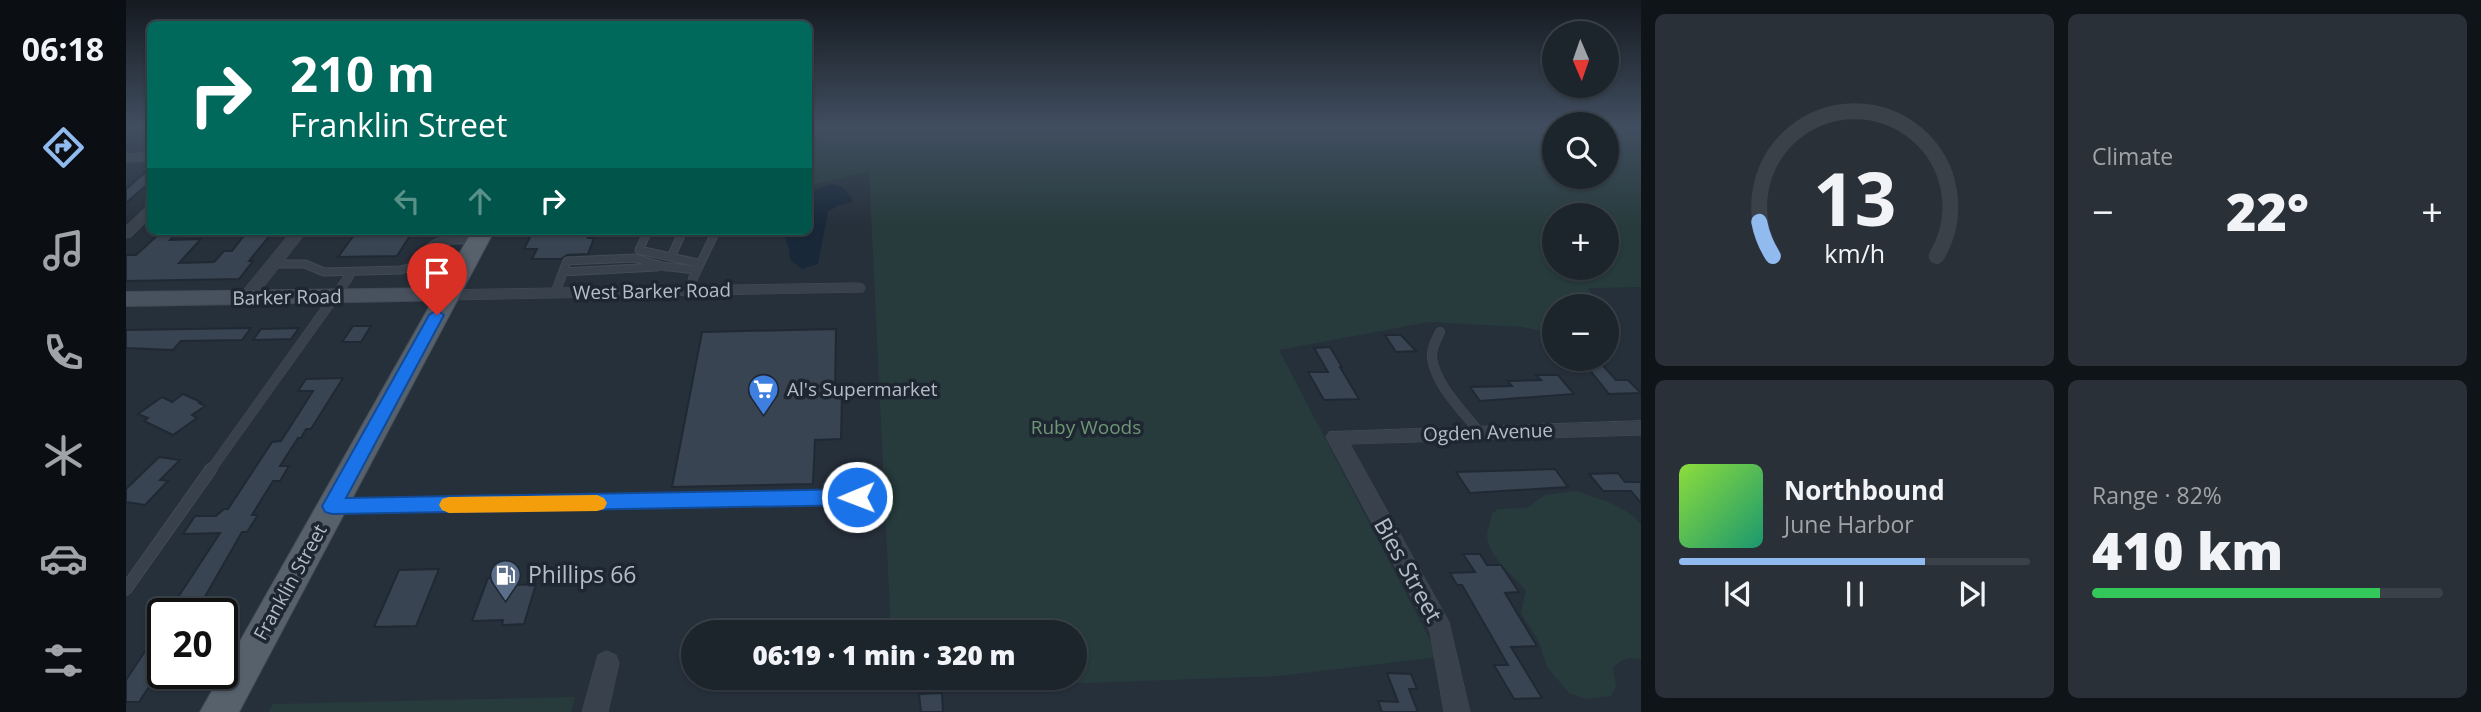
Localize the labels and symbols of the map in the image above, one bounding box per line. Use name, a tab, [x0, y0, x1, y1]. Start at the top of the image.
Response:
north arrow	[1542, 21, 1619, 98]
pin	[407, 243, 467, 315]
street label: West Barker Road	[573, 277, 731, 305]
street label: Barker Road	[232, 283, 342, 311]
supermarket icon: Al's Supermarket	[747, 372, 781, 416]
place label: Al's Supermarket	[787, 376, 938, 402]
park label: Ruby Woods	[1031, 414, 1141, 440]
street label: Ogden Avenue	[1423, 417, 1553, 447]
position arrow	[820, 460, 894, 534]
street label: Bies Street	[1367, 512, 1451, 627]
street label: Franklin Street	[247, 519, 333, 645]
fuel station icon: Phillips 66	[488, 558, 522, 602]
place label: Phillips 66	[528, 558, 636, 590]
speed limit sign: 20	[147, 598, 238, 689]

